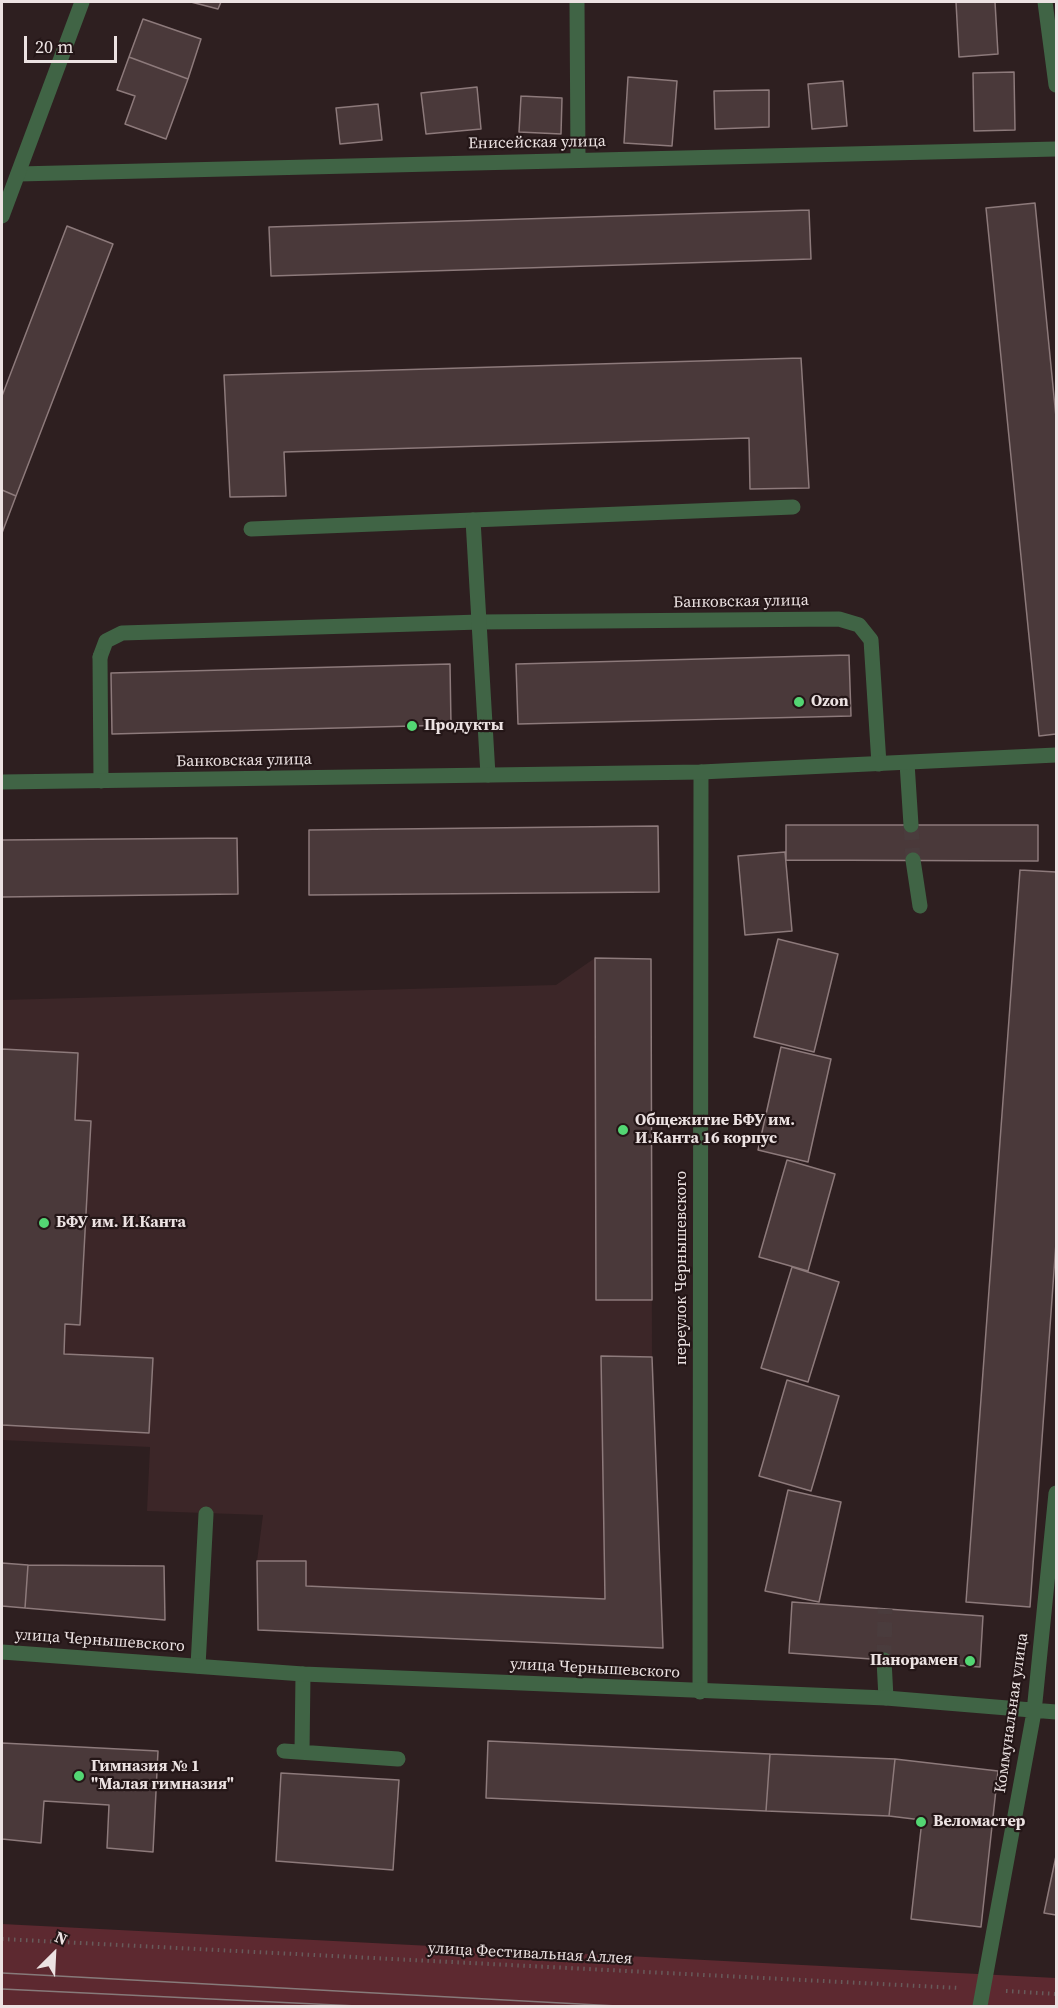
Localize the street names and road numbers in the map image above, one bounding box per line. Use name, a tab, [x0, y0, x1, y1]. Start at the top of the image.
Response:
street label: Енисейская улица	[468, 132, 606, 154]
street label: Банковская улица	[673, 591, 809, 613]
street label: Банковская улица	[176, 750, 312, 772]
street label: переулок Чернышевского	[672, 1171, 692, 1365]
street label: улица Чернышевского	[14, 1625, 186, 1657]
street label: Коммунальная улица	[991, 1632, 1033, 1794]
street label: улица Чернышевского	[510, 1655, 680, 1683]
street label: улица Фестивальная Аллея	[427, 1939, 633, 1969]

